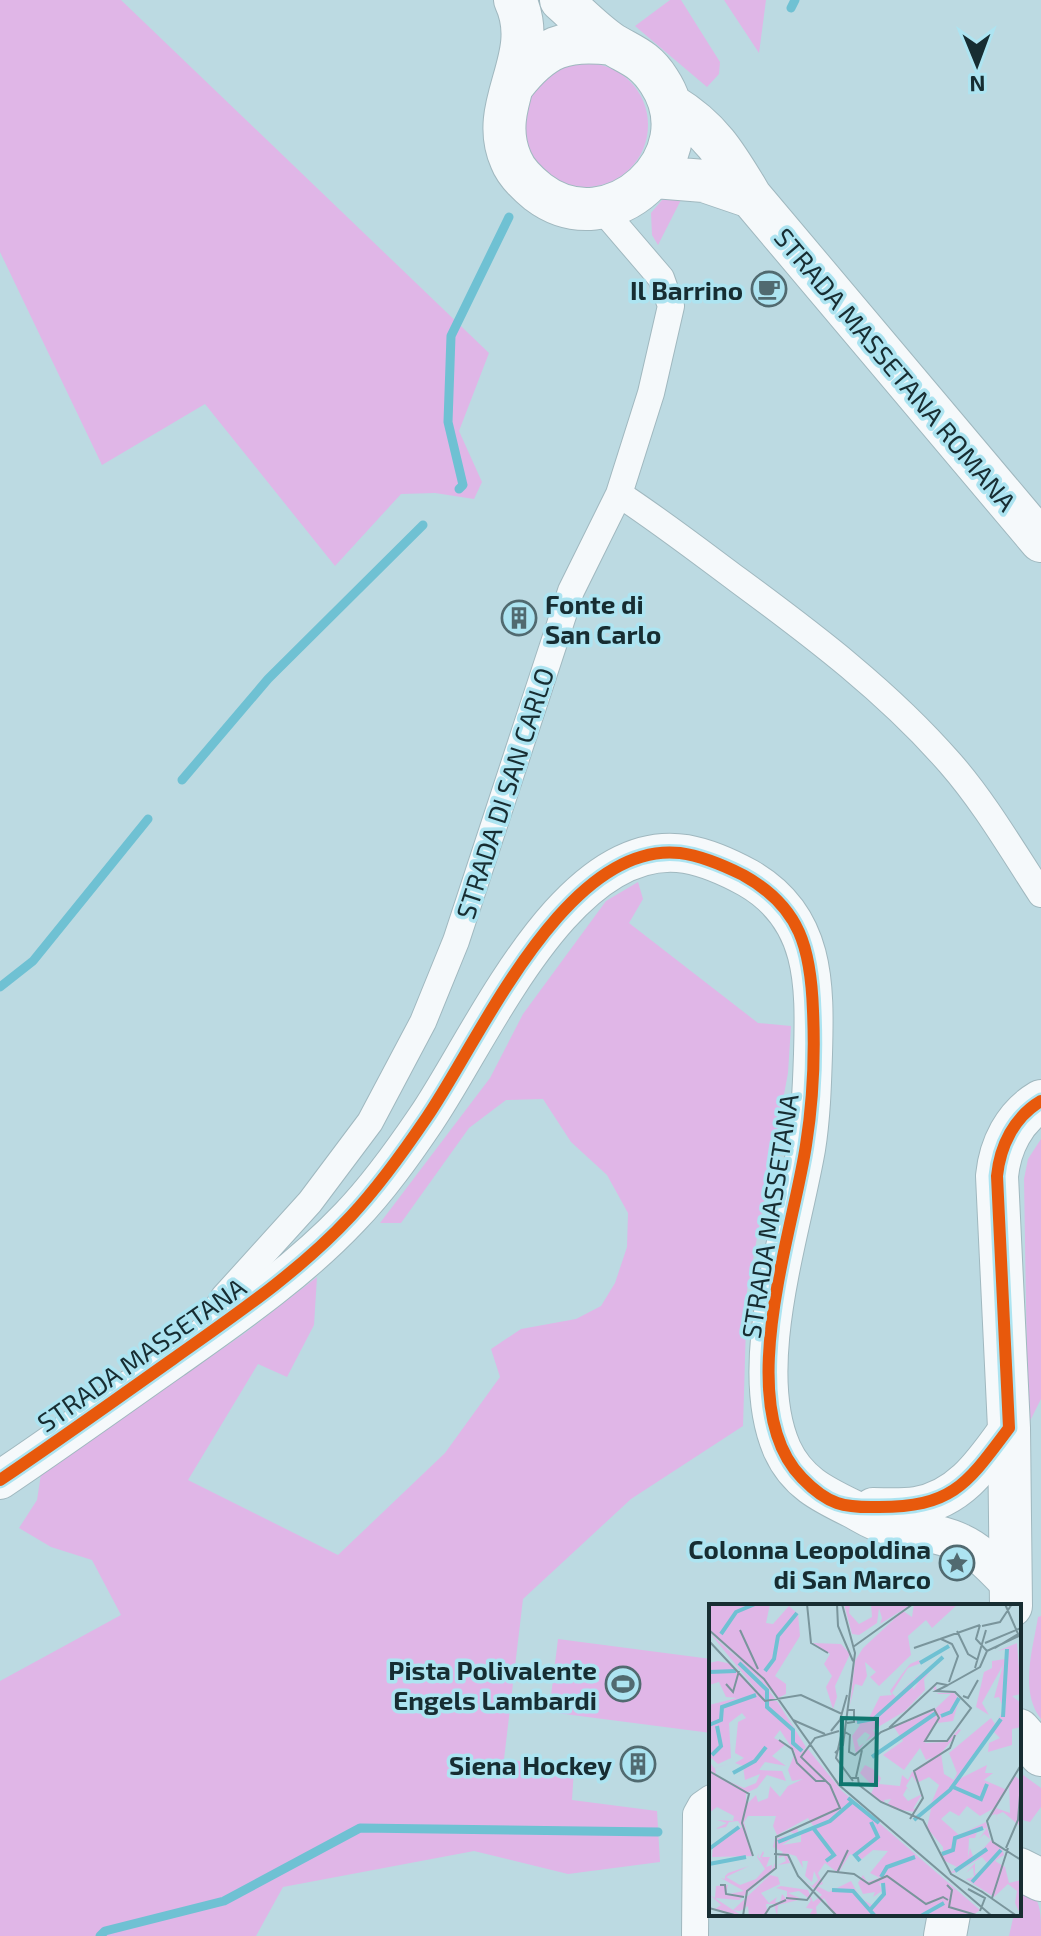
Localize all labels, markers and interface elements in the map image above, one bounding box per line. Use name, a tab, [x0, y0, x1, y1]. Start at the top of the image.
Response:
north arrow	[937, 24, 1017, 104]
text: N	[969, 72, 986, 98]
street label: STRADA MASSETANA ROMANA	[769, 221, 1023, 517]
cafe icon: Il Barrino	[750, 270, 788, 308]
place label: Il Barrino	[630, 274, 743, 305]
place label: Fonte di San Carlo	[545, 588, 661, 649]
building icon: Fonte di San Carlo	[500, 599, 538, 637]
street label: STRADA DI SAN CARLO	[449, 663, 559, 923]
street label: STRADA MASSETANA	[734, 1091, 804, 1341]
street label: STRADA MASSETANA	[31, 1270, 251, 1438]
place label: Colonna Leopoldina di San Marco	[688, 1533, 931, 1594]
place icon: Colonna Leopoldina di San Marco	[938, 1544, 976, 1582]
inset map	[709, 1604, 1021, 1916]
place label: Pista Polivalente Engels Lambardi	[388, 1654, 597, 1715]
sports icon: Pista Polivalente Engels Lambardi	[604, 1665, 642, 1703]
building icon: Siena Hockey	[619, 1745, 657, 1783]
place label: Siena Hockey	[449, 1749, 612, 1781]

